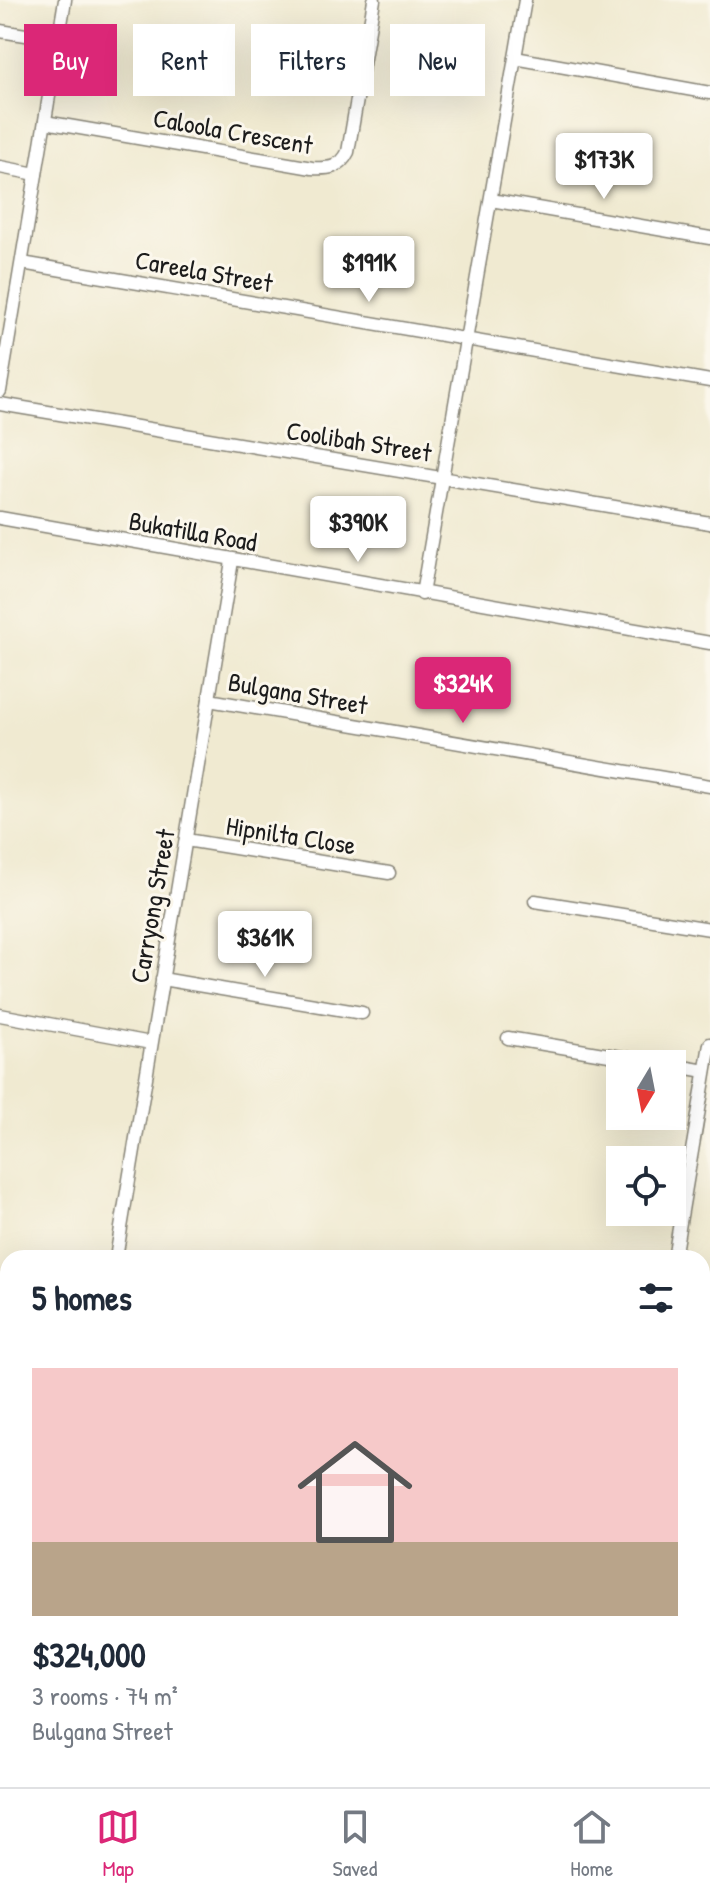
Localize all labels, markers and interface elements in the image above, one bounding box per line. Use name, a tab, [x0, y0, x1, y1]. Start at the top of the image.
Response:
chip: Buy	[24, 24, 117, 96]
chip: Rent	[133, 24, 235, 96]
chip: Filters	[251, 24, 374, 96]
chip: New	[390, 24, 485, 96]
street label: Caloola Crescent	[151, 100, 316, 162]
pin: $173K	[548, 133, 660, 201]
text: $173K	[574, 141, 634, 176]
pin: $191K	[313, 236, 425, 304]
street label: Careela Street	[133, 242, 276, 300]
text: $191K	[341, 244, 397, 279]
street label: Coolibah Street	[284, 412, 435, 470]
pin: $390K	[302, 496, 414, 564]
street label: Bukatilla Road	[126, 503, 260, 559]
text: $390K	[328, 504, 388, 539]
pin: $324K	[407, 657, 519, 725]
street label: Bulgana Street	[226, 664, 371, 723]
text: $324K	[433, 665, 493, 700]
street label: Hipnilta Close	[224, 807, 358, 863]
street label: Carryong Street	[121, 825, 183, 986]
pin: $361K	[209, 911, 321, 979]
text: $361K	[236, 919, 294, 954]
north arrow	[606, 1050, 686, 1130]
map controls	[606, 1050, 686, 1226]
button: locate	[606, 1146, 686, 1226]
text: 5 homes	[32, 1275, 132, 1321]
icon: filters	[634, 1276, 678, 1320]
icon: home	[283, 1420, 427, 1564]
text: $324,000	[32, 1632, 146, 1678]
text: 3 rooms · 74 m²	[32, 1678, 178, 1713]
text: Bulgana Street	[32, 1713, 173, 1748]
tab: Map	[96, 1805, 140, 1883]
tab: Saved	[333, 1805, 377, 1883]
tab: Home	[570, 1805, 614, 1883]

